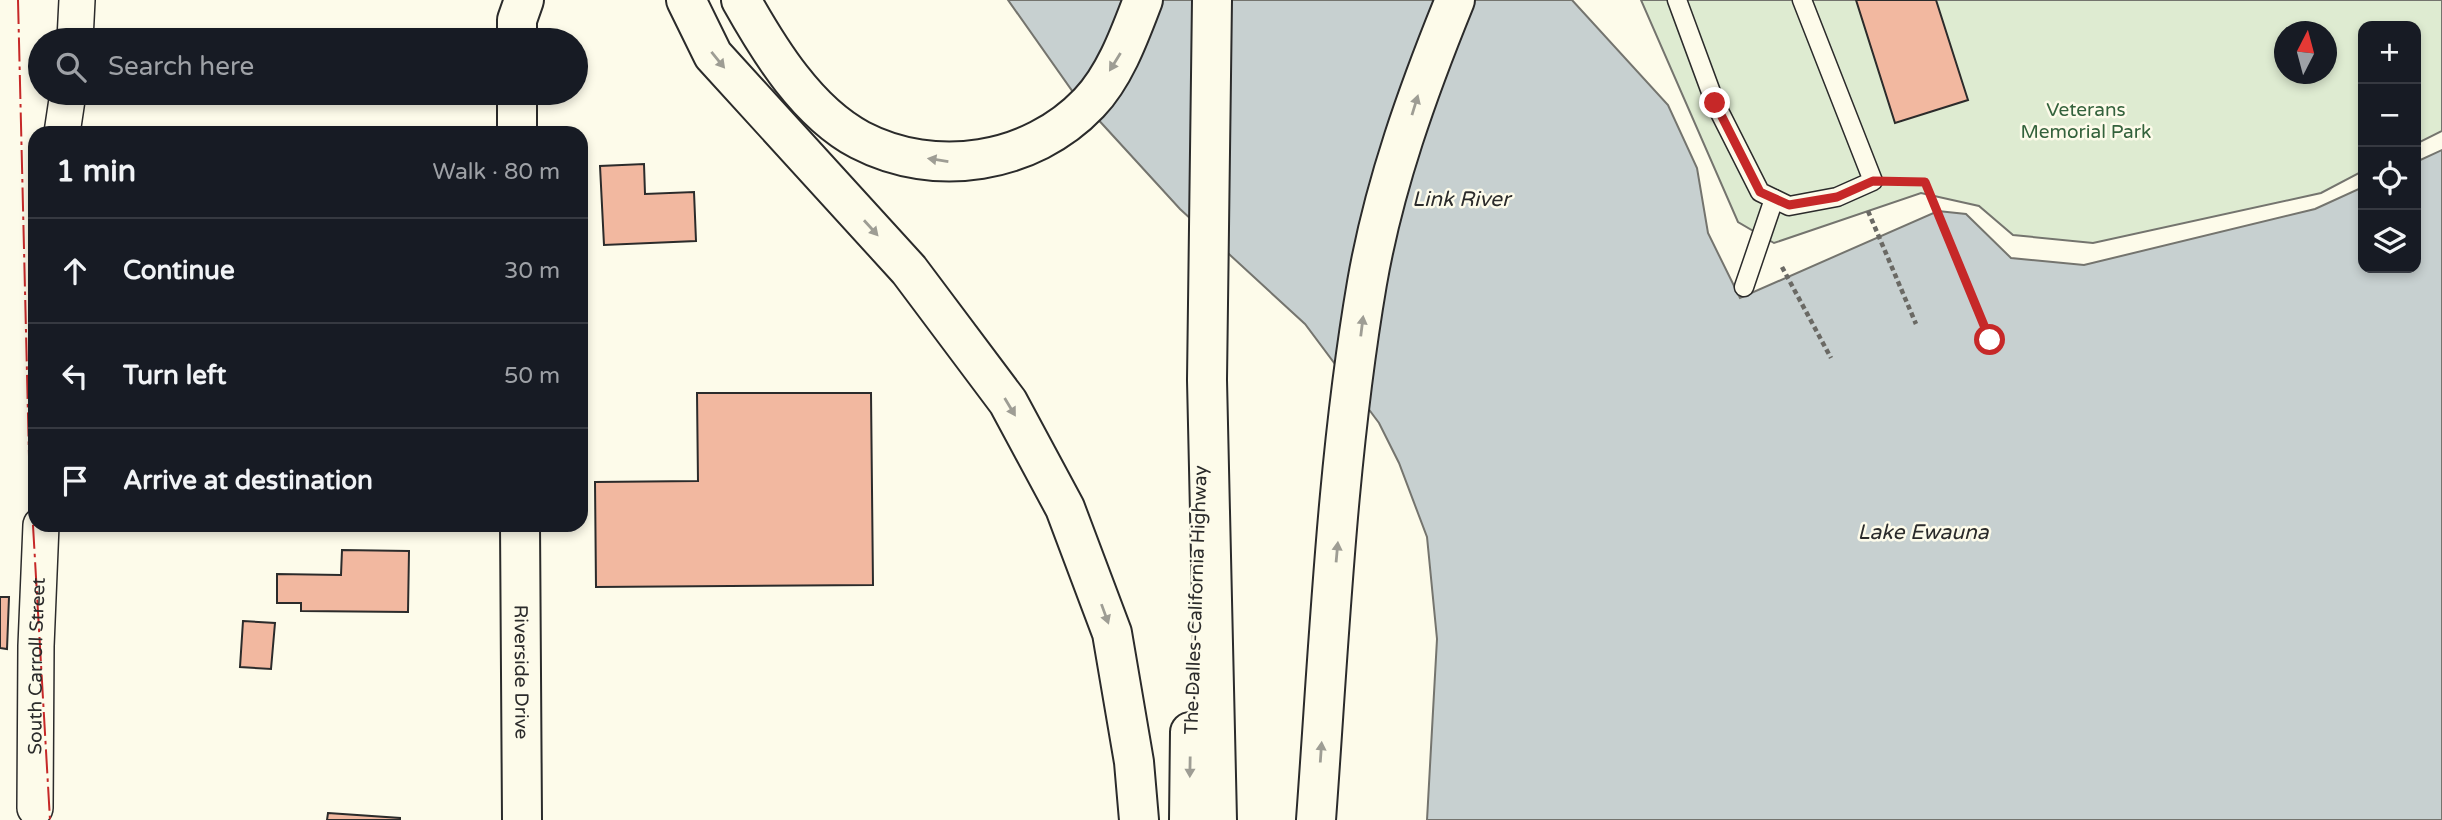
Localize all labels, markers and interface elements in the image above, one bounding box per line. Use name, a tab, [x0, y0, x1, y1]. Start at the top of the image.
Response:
north arrow	[2274, 21, 2337, 84]
map controls	[2358, 21, 2421, 273]
button: +	[2358, 21, 2421, 84]
search box	[28, 28, 588, 105]
icon: search	[52, 48, 90, 86]
text: Search here	[108, 51, 254, 82]
one-way arrow	[710, 51, 725, 68]
one-way arrow	[1109, 53, 1122, 72]
button: −	[2358, 84, 2421, 147]
route end	[1699, 87, 1730, 118]
one-way arrow	[1410, 94, 1420, 115]
park label: Veterans Memorial Park	[2021, 99, 2151, 143]
button: locate	[2358, 147, 2421, 210]
text: 1 min	[56, 153, 136, 190]
one-way arrow	[927, 155, 949, 166]
text: Walk · 80 m	[433, 158, 560, 186]
water label: Link River	[1412, 187, 1513, 212]
button: layers	[2358, 210, 2421, 273]
one-way arrow	[863, 219, 879, 237]
icon: ahead	[56, 252, 94, 290]
text: Continue	[123, 255, 235, 286]
text: 30 m	[504, 257, 560, 285]
one-way arrow	[1356, 315, 1367, 337]
route start	[1974, 324, 2005, 355]
icon: left	[56, 357, 94, 395]
text: Turn left	[123, 360, 226, 391]
text: 50 m	[504, 362, 560, 390]
one-way arrow	[1004, 398, 1017, 417]
icon: arrive	[56, 462, 94, 500]
text: Arrive at destination	[123, 465, 373, 496]
street label: The Dalles-California Highway	[1180, 465, 1212, 735]
water label: Lake Ewauna	[1857, 520, 1990, 545]
one-way arrow	[1332, 541, 1343, 563]
street label: South Carroll Street	[24, 577, 50, 755]
one-way arrow	[1099, 603, 1110, 624]
street label: Riverside Drive	[510, 605, 532, 739]
one-way arrow	[1316, 741, 1327, 763]
one-way arrow	[1184, 756, 1196, 778]

